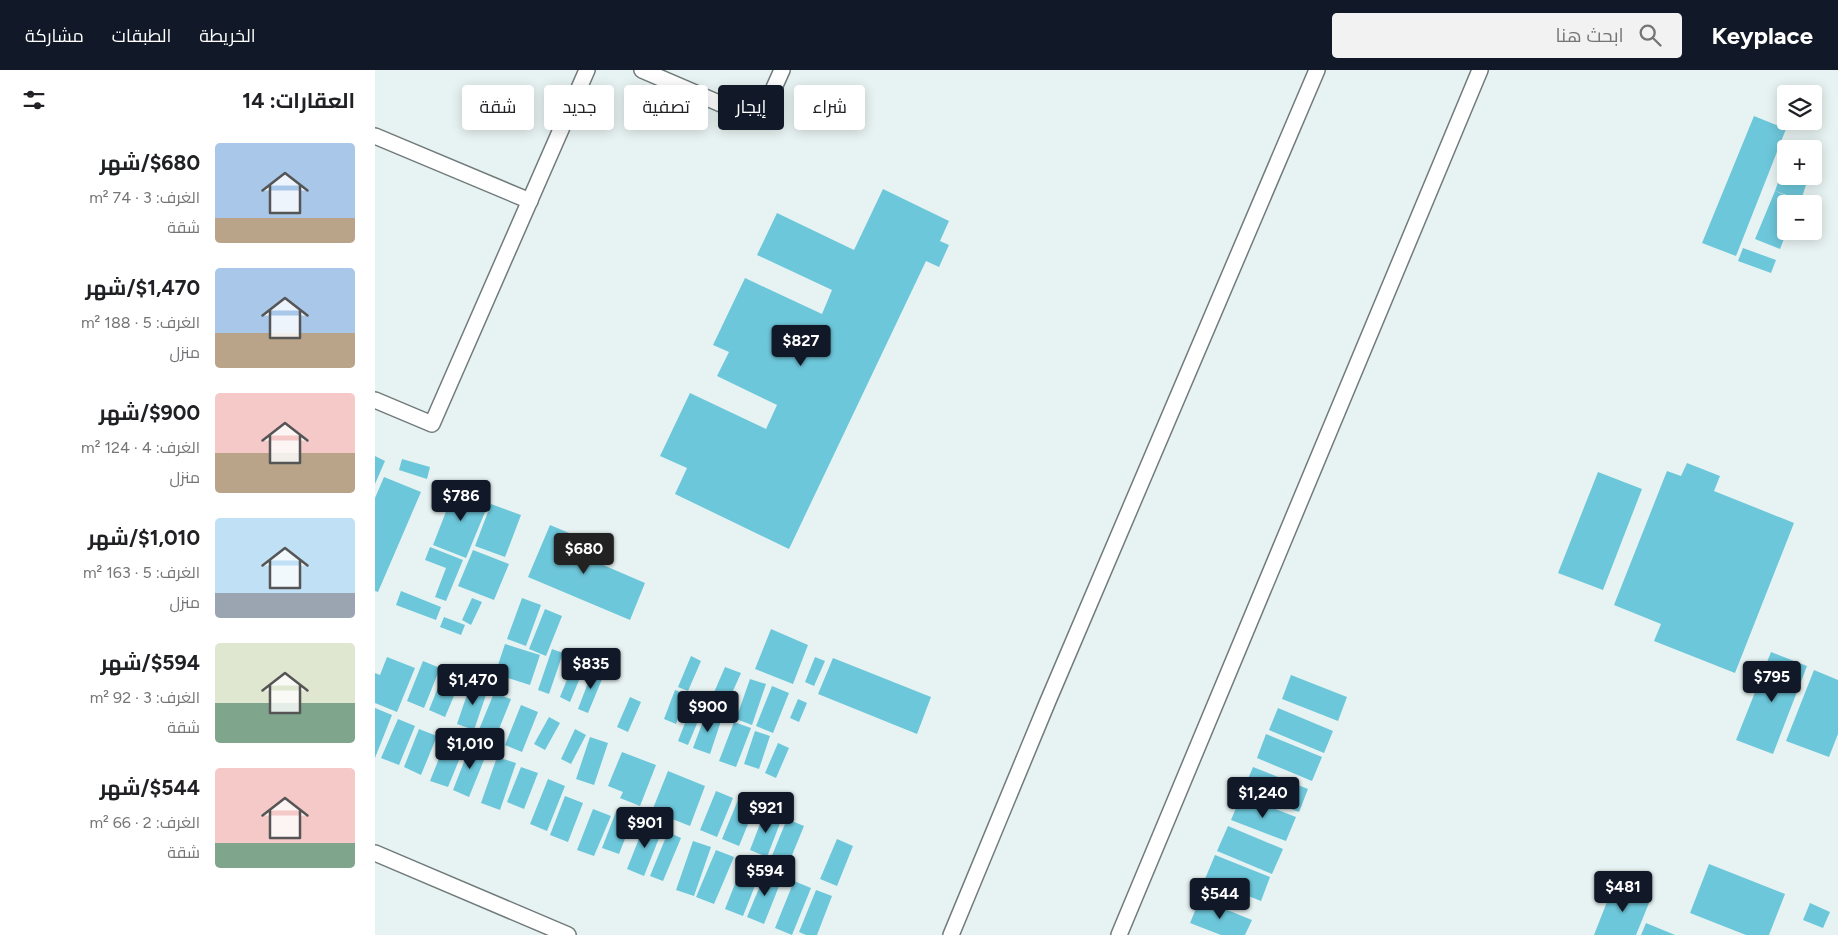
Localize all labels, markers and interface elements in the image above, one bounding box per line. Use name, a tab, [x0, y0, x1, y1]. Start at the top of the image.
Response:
search box	[1332, 13, 1682, 58]
icon: search	[1636, 21, 1664, 49]
text: Keyplace	[1712, 21, 1813, 50]
text: ابحث هنا	[1555, 24, 1624, 47]
text: مشاركة	[25, 25, 84, 47]
text: الطبقات	[112, 25, 171, 47]
text: الخريطة	[199, 25, 256, 47]
chip: شقة	[462, 85, 534, 130]
chip: جديد	[544, 85, 614, 130]
chip: تصفية	[624, 85, 708, 130]
chip: إيجار	[718, 85, 784, 130]
chip: شراء	[794, 85, 865, 130]
map controls	[1777, 85, 1822, 240]
button: layers	[1777, 85, 1822, 130]
icon: filters	[20, 86, 48, 114]
text: العقارات: 14	[242, 88, 355, 113]
button: +	[1777, 140, 1822, 185]
text: $680/شهر	[100, 150, 200, 175]
icon: home	[255, 163, 315, 223]
text: الغرف: 3 · 74 m²	[89, 188, 200, 207]
button: −	[1777, 195, 1822, 240]
text: شقة	[167, 218, 200, 237]
text: $1,470/شهر	[85, 275, 200, 300]
icon: home	[255, 288, 315, 348]
text: الغرف: 5 · 188 m²	[81, 313, 200, 332]
pin: $827	[771, 324, 831, 367]
text: $827	[783, 331, 819, 350]
text: منزل	[170, 343, 200, 362]
text: $900/شهر	[99, 400, 200, 425]
icon: home	[255, 413, 315, 473]
text: الغرف: 4 · 124 m²	[81, 438, 200, 457]
text: منزل	[170, 468, 200, 487]
pin: $786	[431, 480, 491, 522]
text: $786	[443, 486, 479, 505]
text: $1,010/شهر	[88, 525, 200, 550]
pin: $680	[554, 532, 614, 575]
icon: home	[255, 538, 315, 598]
text: $680	[565, 539, 603, 558]
text: الغرف: 5 · 163 m²	[83, 563, 200, 582]
text: منزل	[170, 593, 200, 612]
pin: $835	[561, 648, 621, 690]
text: $594/شهر	[101, 650, 200, 675]
text: $835	[573, 654, 609, 673]
pin: $795	[1742, 660, 1802, 703]
icon: home	[255, 663, 315, 723]
pin: $1,470	[432, 664, 514, 706]
text: $795	[1754, 667, 1790, 686]
text: $1,470	[448, 670, 498, 689]
text: الغرف: 3 · 92 m²	[90, 688, 200, 707]
pin: $900	[678, 690, 738, 733]
text: $900	[689, 697, 727, 716]
text: شقة	[167, 718, 200, 737]
pin: $1,010	[429, 728, 511, 770]
text: $1,010	[446, 734, 494, 753]
text: $544/شهر	[99, 775, 200, 800]
pin: $1,240	[1222, 776, 1304, 819]
text: $1,240	[1238, 783, 1288, 802]
icon: home	[255, 788, 315, 848]
pin: $921	[736, 792, 796, 834]
text: $921	[749, 798, 783, 817]
pin: $901	[615, 806, 675, 849]
text: الغرف: 2 · 66 m²	[89, 813, 200, 832]
text: $901	[627, 813, 663, 832]
text: شقة	[167, 843, 200, 862]
pin: $594	[735, 854, 795, 897]
text: $594	[746, 861, 784, 880]
pin: $481	[1593, 870, 1653, 913]
text: $481	[1605, 877, 1641, 896]
pin: $544	[1190, 878, 1250, 920]
text: $544	[1201, 884, 1239, 903]

